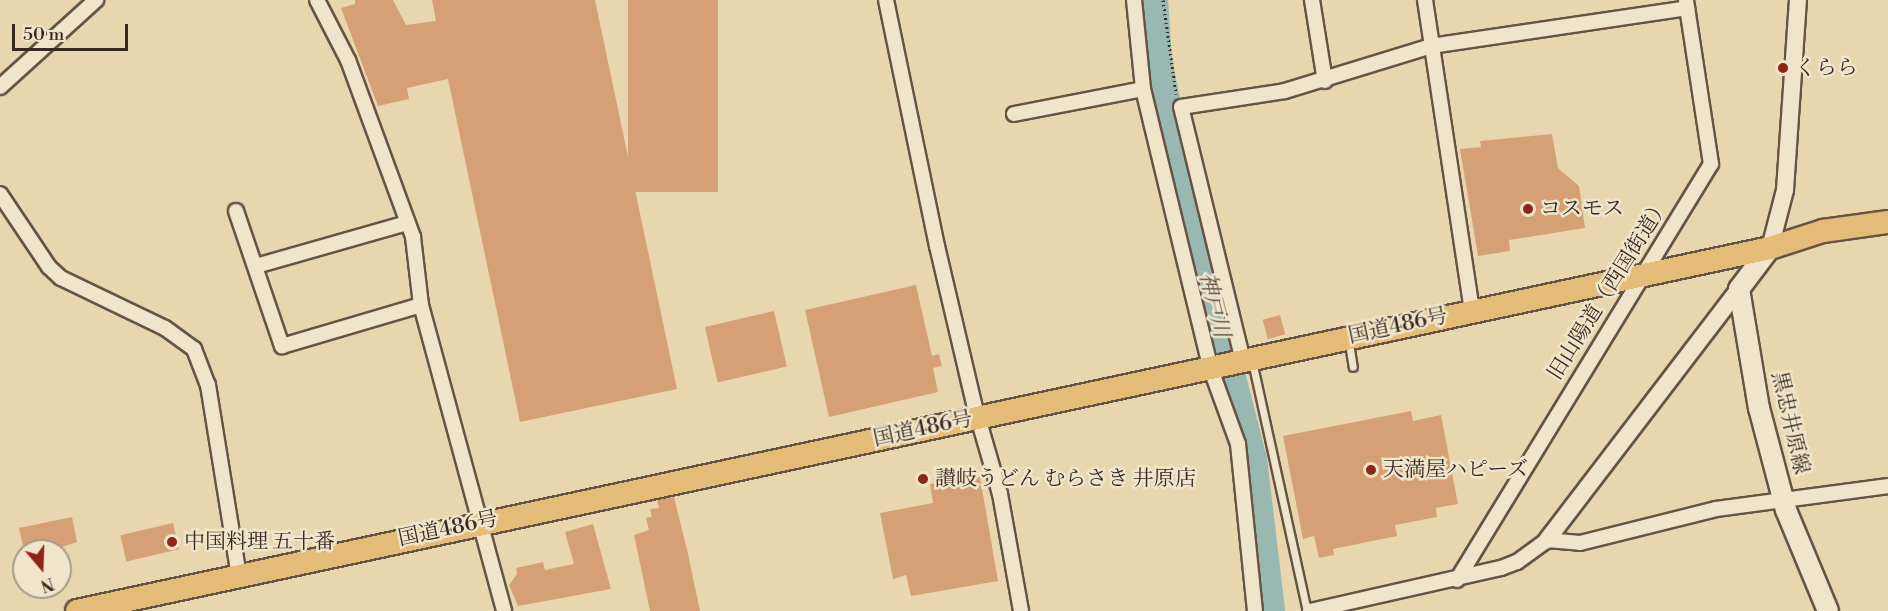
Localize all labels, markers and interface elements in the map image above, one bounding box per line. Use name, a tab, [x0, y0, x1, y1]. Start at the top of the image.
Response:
scale bar	[15, 12, 130, 50]
text: 50 m	[23, 23, 64, 46]
place label: くらら	[1795, 55, 1858, 81]
marker: くらら	[1776, 61, 1790, 75]
street label: 旧山陽道（西国街道）	[1543, 193, 1675, 385]
place label: コスモス	[1540, 196, 1624, 222]
marker: コスモス	[1521, 202, 1535, 216]
water label: 神戸川	[1193, 270, 1235, 340]
street label: 国道486号	[1346, 303, 1450, 349]
street label: 黒忠井原線	[1766, 369, 1814, 477]
street label: 国道486号	[871, 406, 975, 452]
place label: 天満屋ハピーズ	[1383, 457, 1529, 483]
marker: 天満屋ハピーズ	[1364, 463, 1378, 477]
place label: 讃岐うどん むらさき 井原店	[935, 466, 1196, 492]
marker: 讃岐うどん むらさき 井原店	[916, 472, 930, 486]
street label: 国道486号	[396, 506, 500, 552]
place label: 中国料理 五十番	[184, 529, 335, 555]
marker: 中国料理 五十番	[165, 535, 179, 549]
north arrow	[12, 539, 72, 599]
text: N	[38, 573, 56, 596]

